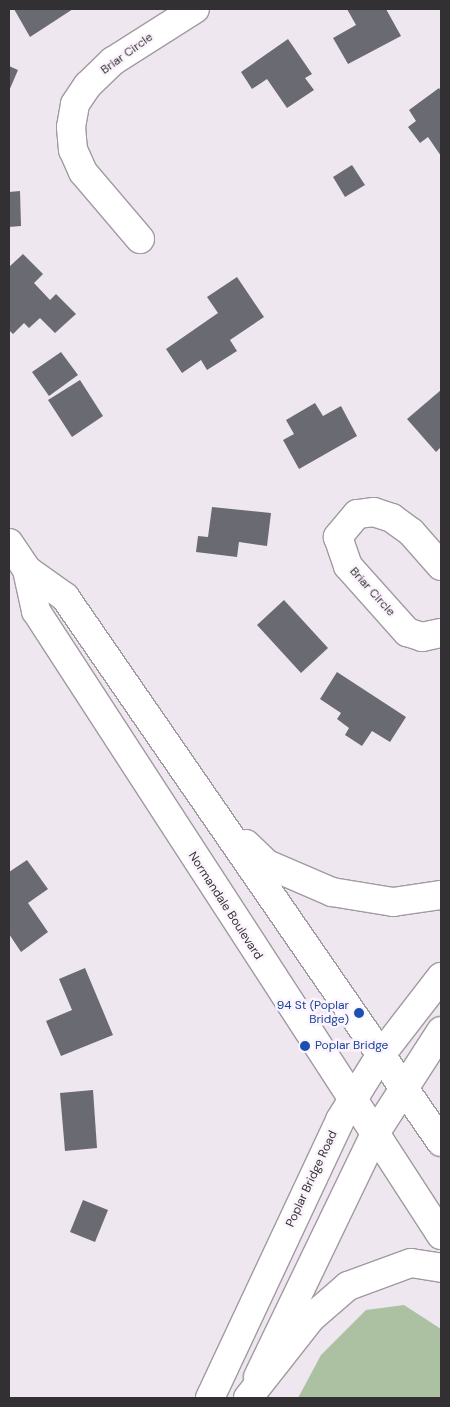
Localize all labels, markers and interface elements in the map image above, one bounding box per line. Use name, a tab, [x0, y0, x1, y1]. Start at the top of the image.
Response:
street label: Briar Circle	[98, 30, 156, 78]
street label: Briar Circle	[346, 565, 398, 619]
street label: Normandale Boulevard	[185, 849, 265, 963]
place label: 94 St (Poplar Bridge)	[277, 999, 349, 1027]
marker: 94 St (Poplar Bridge)	[353, 1007, 365, 1019]
place label: Poplar Bridge	[315, 1039, 388, 1053]
marker: Poplar Bridge	[299, 1040, 311, 1052]
street label: Poplar Bridge Road	[283, 1129, 341, 1229]

